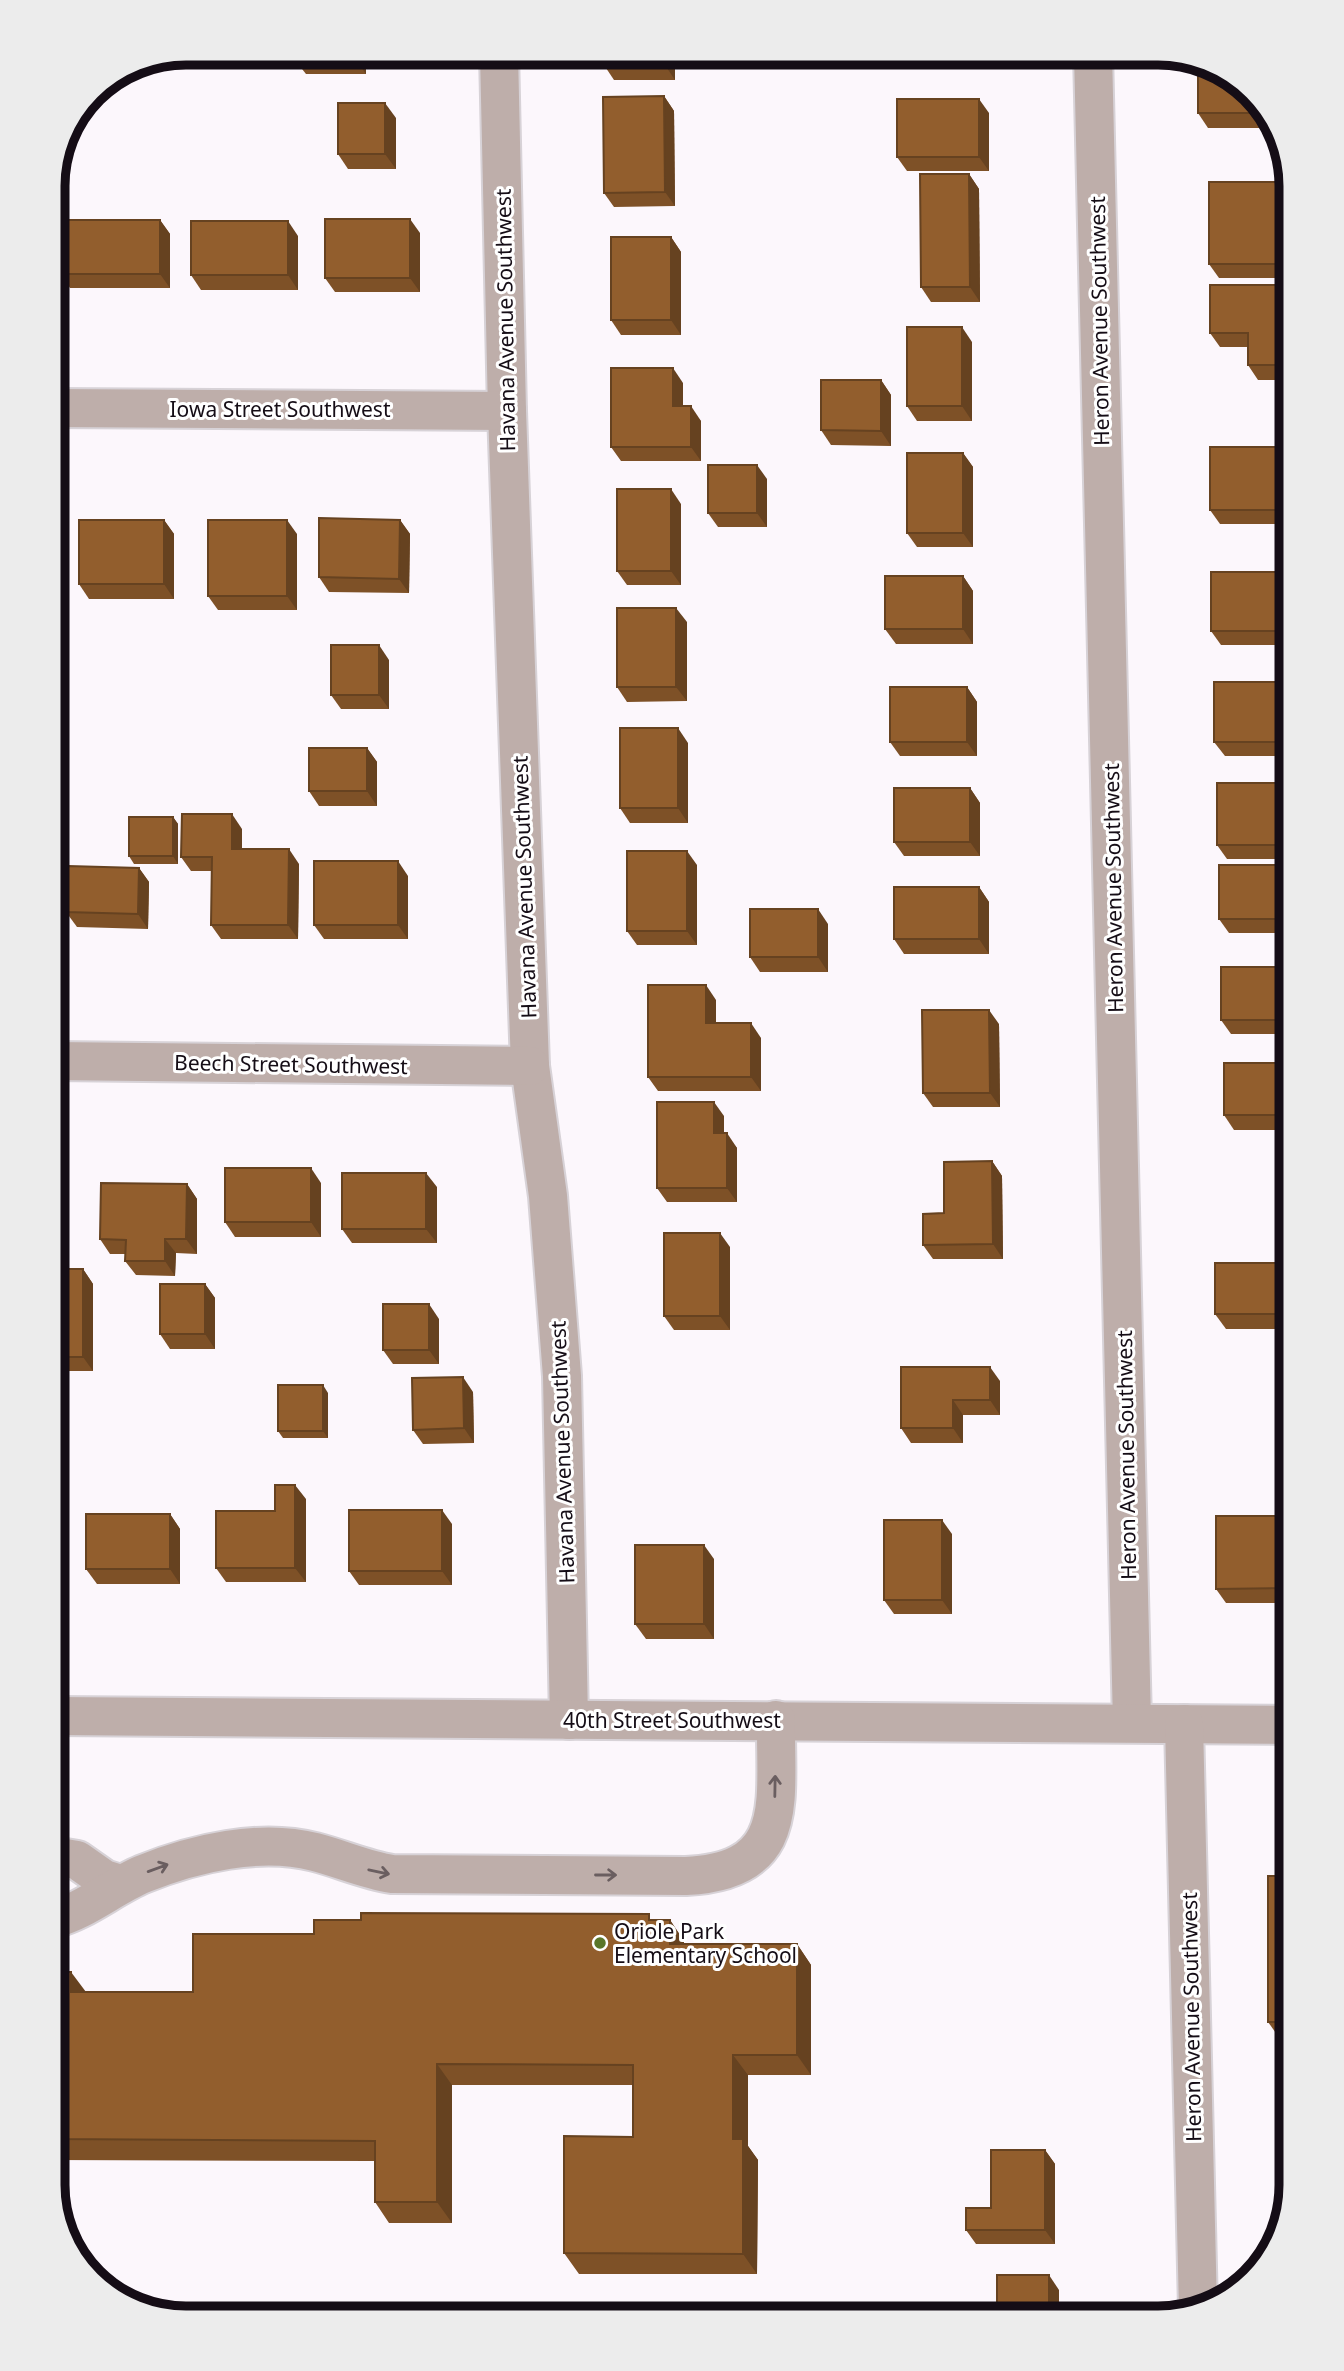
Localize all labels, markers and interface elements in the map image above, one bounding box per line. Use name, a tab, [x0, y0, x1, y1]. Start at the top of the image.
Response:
street label: Havana Avenue Southwest	[489, 188, 521, 452]
street label: Heron Avenue Southwest	[1083, 195, 1115, 446]
street label: Iowa Street Southwest	[169, 395, 391, 423]
street label: Havana Avenue Southwest	[505, 755, 543, 1019]
street label: Heron Avenue Southwest	[1097, 762, 1129, 1013]
street label: Beech Street Southwest	[174, 1048, 408, 1080]
street label: Havana Avenue Southwest	[543, 1320, 581, 1584]
street label: Heron Avenue Southwest	[1110, 1329, 1142, 1580]
street label: 40th Street Southwest	[563, 1706, 781, 1734]
one-way arrow	[768, 1775, 782, 1798]
one-way arrow	[146, 1861, 168, 1874]
one-way arrow	[367, 1865, 390, 1879]
one-way arrow	[595, 1868, 618, 1882]
street label: Heron Avenue Southwest	[1175, 1891, 1207, 2142]
place label: Oriole Park Elementary School	[614, 1917, 797, 1969]
marker: Oriole Park Elementary School	[592, 1935, 608, 1951]

